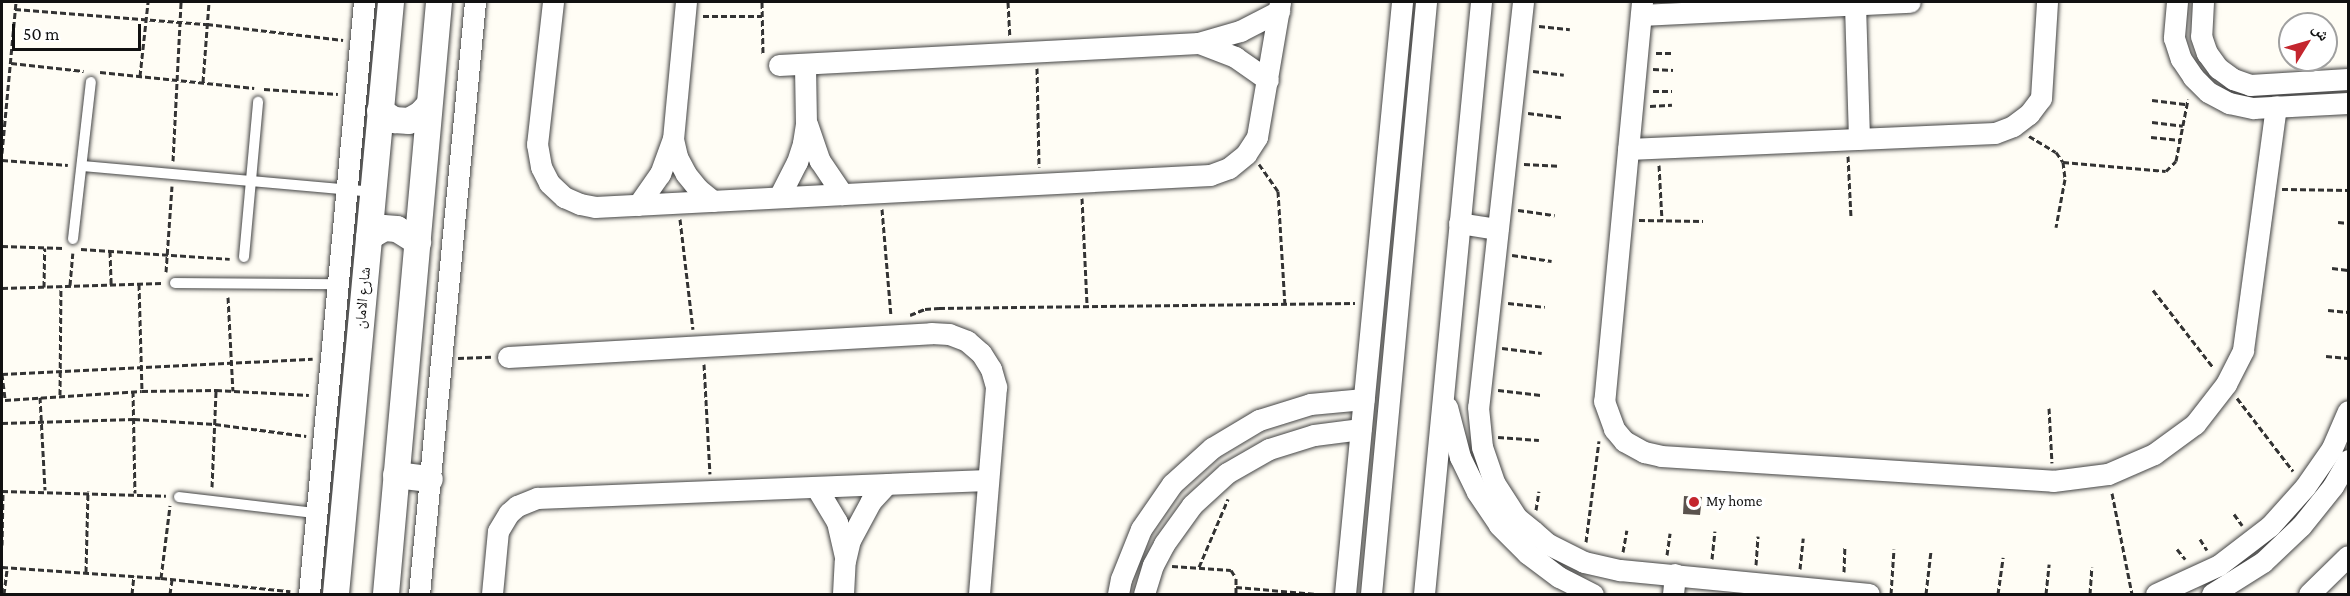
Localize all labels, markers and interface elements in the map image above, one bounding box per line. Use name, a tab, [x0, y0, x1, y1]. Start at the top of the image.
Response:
scale bar	[15, 12, 144, 50]
north arrow	[2278, 12, 2338, 72]
text: ش	[2309, 20, 2333, 44]
text: 50 m	[23, 24, 60, 44]
street label: شارع الامان	[351, 266, 375, 330]
place label: My home	[1706, 493, 1762, 511]
marker: My home	[1687, 495, 1701, 509]

